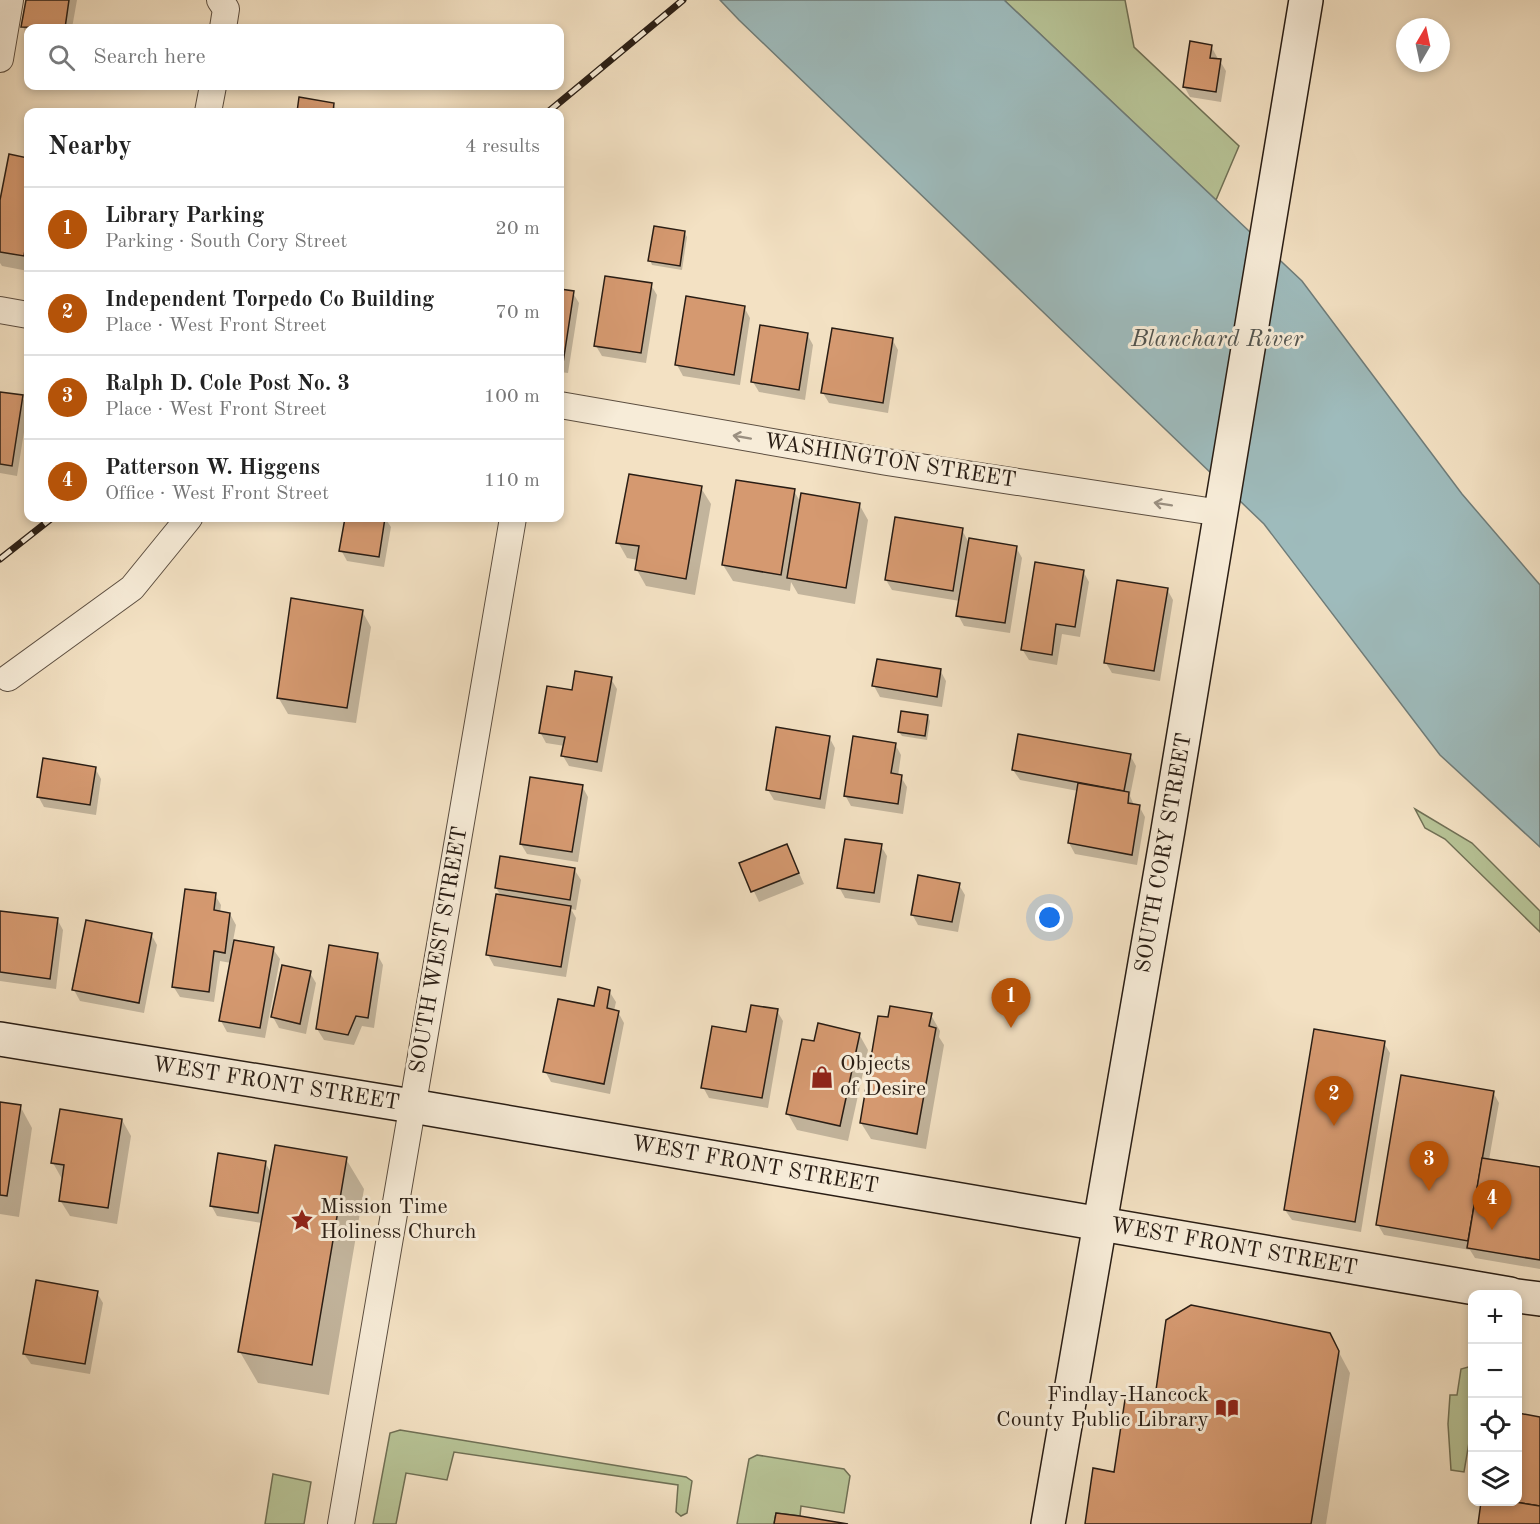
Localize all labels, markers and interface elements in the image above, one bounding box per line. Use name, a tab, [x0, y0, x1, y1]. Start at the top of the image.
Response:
north arrow	[1396, 18, 1450, 72]
search box	[24, 24, 564, 90]
icon: search	[45, 41, 78, 74]
text: Search here	[93, 46, 206, 68]
text: Nearby	[48, 134, 132, 160]
text: 4 results	[465, 137, 540, 157]
text: Library Parking	[105, 205, 264, 227]
text: 1	[62, 219, 73, 239]
text: 20 m	[495, 219, 540, 239]
text: Parking · South Cory Street	[105, 232, 347, 252]
text: Independent Torpedo Co Building	[105, 289, 434, 311]
text: 2	[62, 303, 73, 323]
text: 70 m	[495, 303, 540, 323]
text: Place · West Front Street	[105, 316, 327, 336]
water label: Blanchard River	[1130, 328, 1304, 352]
text: Ralph D. Cole Post No. 3	[105, 373, 350, 395]
text: 3	[62, 387, 73, 407]
text: 100 m	[484, 387, 540, 407]
text: Place · West Front Street	[105, 400, 327, 420]
street label: WASHINGTON STREET	[762, 430, 1018, 492]
one-way arrow	[733, 431, 753, 442]
text: Patterson W. Higgens	[105, 457, 320, 479]
text: 4	[62, 471, 73, 491]
text: 110 m	[484, 471, 540, 491]
text: Office · West Front Street	[105, 484, 329, 504]
one-way arrow	[1154, 498, 1173, 509]
street label: SOUTH CORY STREET	[1132, 731, 1196, 975]
street label: SOUTH WEST STREET	[406, 825, 472, 1075]
your location	[1035, 903, 1064, 932]
pin: 1	[992, 978, 1030, 1028]
place label: Objects of Desire	[840, 1053, 926, 1100]
street label: WEST FRONT STREET	[151, 1054, 401, 1114]
shop icon: Objects of Desire	[809, 1064, 835, 1090]
pin: 2	[1314, 1076, 1354, 1126]
street label: WEST FRONT STREET	[630, 1132, 880, 1198]
pin: 3	[1410, 1142, 1448, 1191]
pin: 4	[1472, 1180, 1512, 1230]
place label: Mission Time Holiness Church	[320, 1196, 476, 1243]
place icon: Mission Time Holiness Church	[289, 1207, 315, 1233]
street label: WEST FRONT STREET	[1109, 1214, 1359, 1280]
map controls	[1468, 1290, 1522, 1506]
button: +	[1468, 1290, 1522, 1344]
button: −	[1468, 1344, 1522, 1398]
place label: Findlay-Hancock County Public Library	[996, 1384, 1209, 1431]
library icon: Findlay-Hancock County Public Library	[1214, 1395, 1240, 1421]
button: locate	[1468, 1398, 1522, 1452]
button: layers	[1468, 1452, 1522, 1506]

